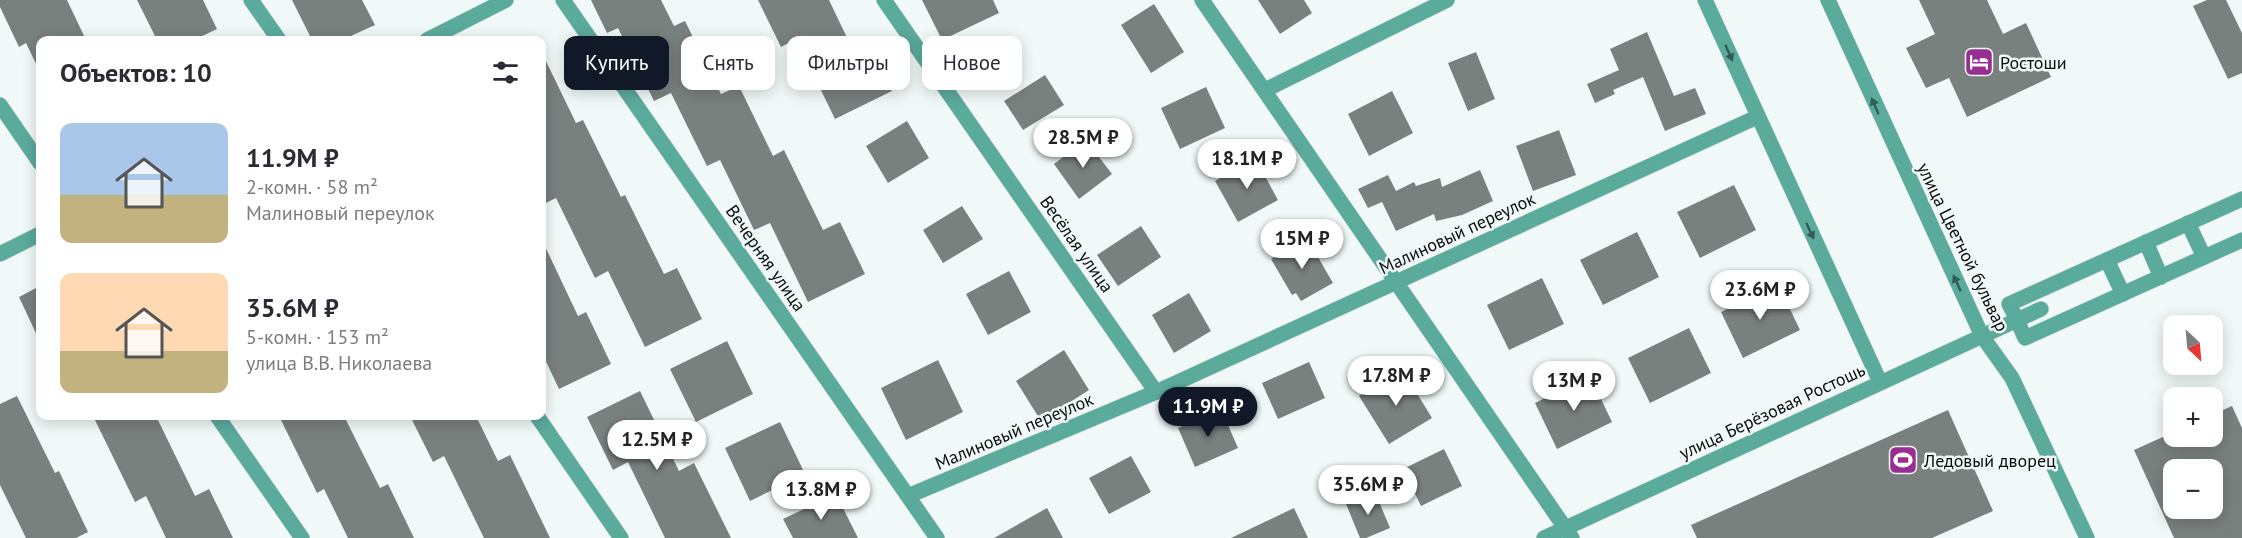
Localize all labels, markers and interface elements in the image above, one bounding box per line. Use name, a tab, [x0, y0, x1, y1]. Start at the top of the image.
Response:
chip: Купить	[564, 36, 669, 90]
chip: Снять	[681, 36, 775, 90]
chip: Фильтры	[787, 36, 910, 90]
chip: Новое	[922, 36, 1022, 90]
one-way arrow	[1724, 45, 1733, 62]
hotel icon: Ростоши	[1963, 46, 1995, 78]
place label: Ростоши	[2000, 51, 2067, 74]
text: Объектов: 10	[60, 56, 212, 89]
icon: filters	[489, 56, 522, 89]
one-way arrow	[1871, 97, 1880, 114]
pin: 28.5M ₽	[1028, 118, 1138, 169]
text: 28.5M ₽	[1047, 124, 1119, 150]
pin: 18.1M ₽	[1192, 139, 1302, 190]
text: 11.9M ₽	[246, 141, 339, 174]
text: 18.1M ₽	[1211, 145, 1283, 171]
icon: home	[108, 147, 180, 219]
street label: улица Цветной бульвар	[1912, 159, 2014, 335]
text: 2-комн. · 58 m²	[246, 174, 378, 200]
street label: Малиновый переулок	[1375, 187, 1539, 279]
street label: Весёлая улица	[1035, 191, 1119, 297]
text: Малиновый переулок	[246, 200, 435, 226]
street label: Вечерняя улица	[721, 200, 811, 316]
pin: 15M ₽	[1260, 219, 1344, 270]
one-way arrow	[1805, 222, 1814, 239]
text: 15M ₽	[1274, 225, 1330, 251]
pin: 23.6M ₽	[1705, 270, 1815, 321]
one-way arrow	[1953, 274, 1962, 291]
text: 23.6M ₽	[1724, 276, 1796, 302]
text: 35.6M ₽	[246, 291, 339, 324]
icon: home	[108, 297, 180, 369]
north arrow	[2163, 315, 2223, 375]
map controls	[2163, 315, 2223, 519]
text: 5-комн. · 153 m²	[246, 324, 389, 350]
text: улица В.В. Николаева	[246, 350, 432, 376]
pin: 17.8M ₽	[1341, 356, 1451, 407]
street label: улица Берёзовая Ростошь	[1675, 358, 1869, 464]
pin: 13M ₽	[1532, 361, 1616, 412]
text: 17.8M ₽	[1362, 362, 1430, 388]
text: 13M ₽	[1546, 367, 1602, 393]
street label: Малиновый переулок	[931, 387, 1097, 475]
pin: 11.9M ₽	[1153, 387, 1263, 438]
button: +	[2163, 387, 2223, 447]
text: 11.9M ₽	[1172, 393, 1244, 419]
pin: 12.5M ₽	[602, 420, 712, 471]
text: 12.5M ₽	[621, 426, 693, 452]
sports icon: Ледовый дворец	[1887, 444, 1919, 476]
place label: Ледовый дворец	[1923, 449, 2056, 472]
button: −	[2163, 459, 2223, 519]
pin: 35.6M ₽	[1313, 465, 1423, 516]
pin: 13.8M ₽	[766, 470, 876, 521]
text: 35.6M ₽	[1332, 471, 1404, 497]
text: 13.8M ₽	[785, 476, 857, 502]

